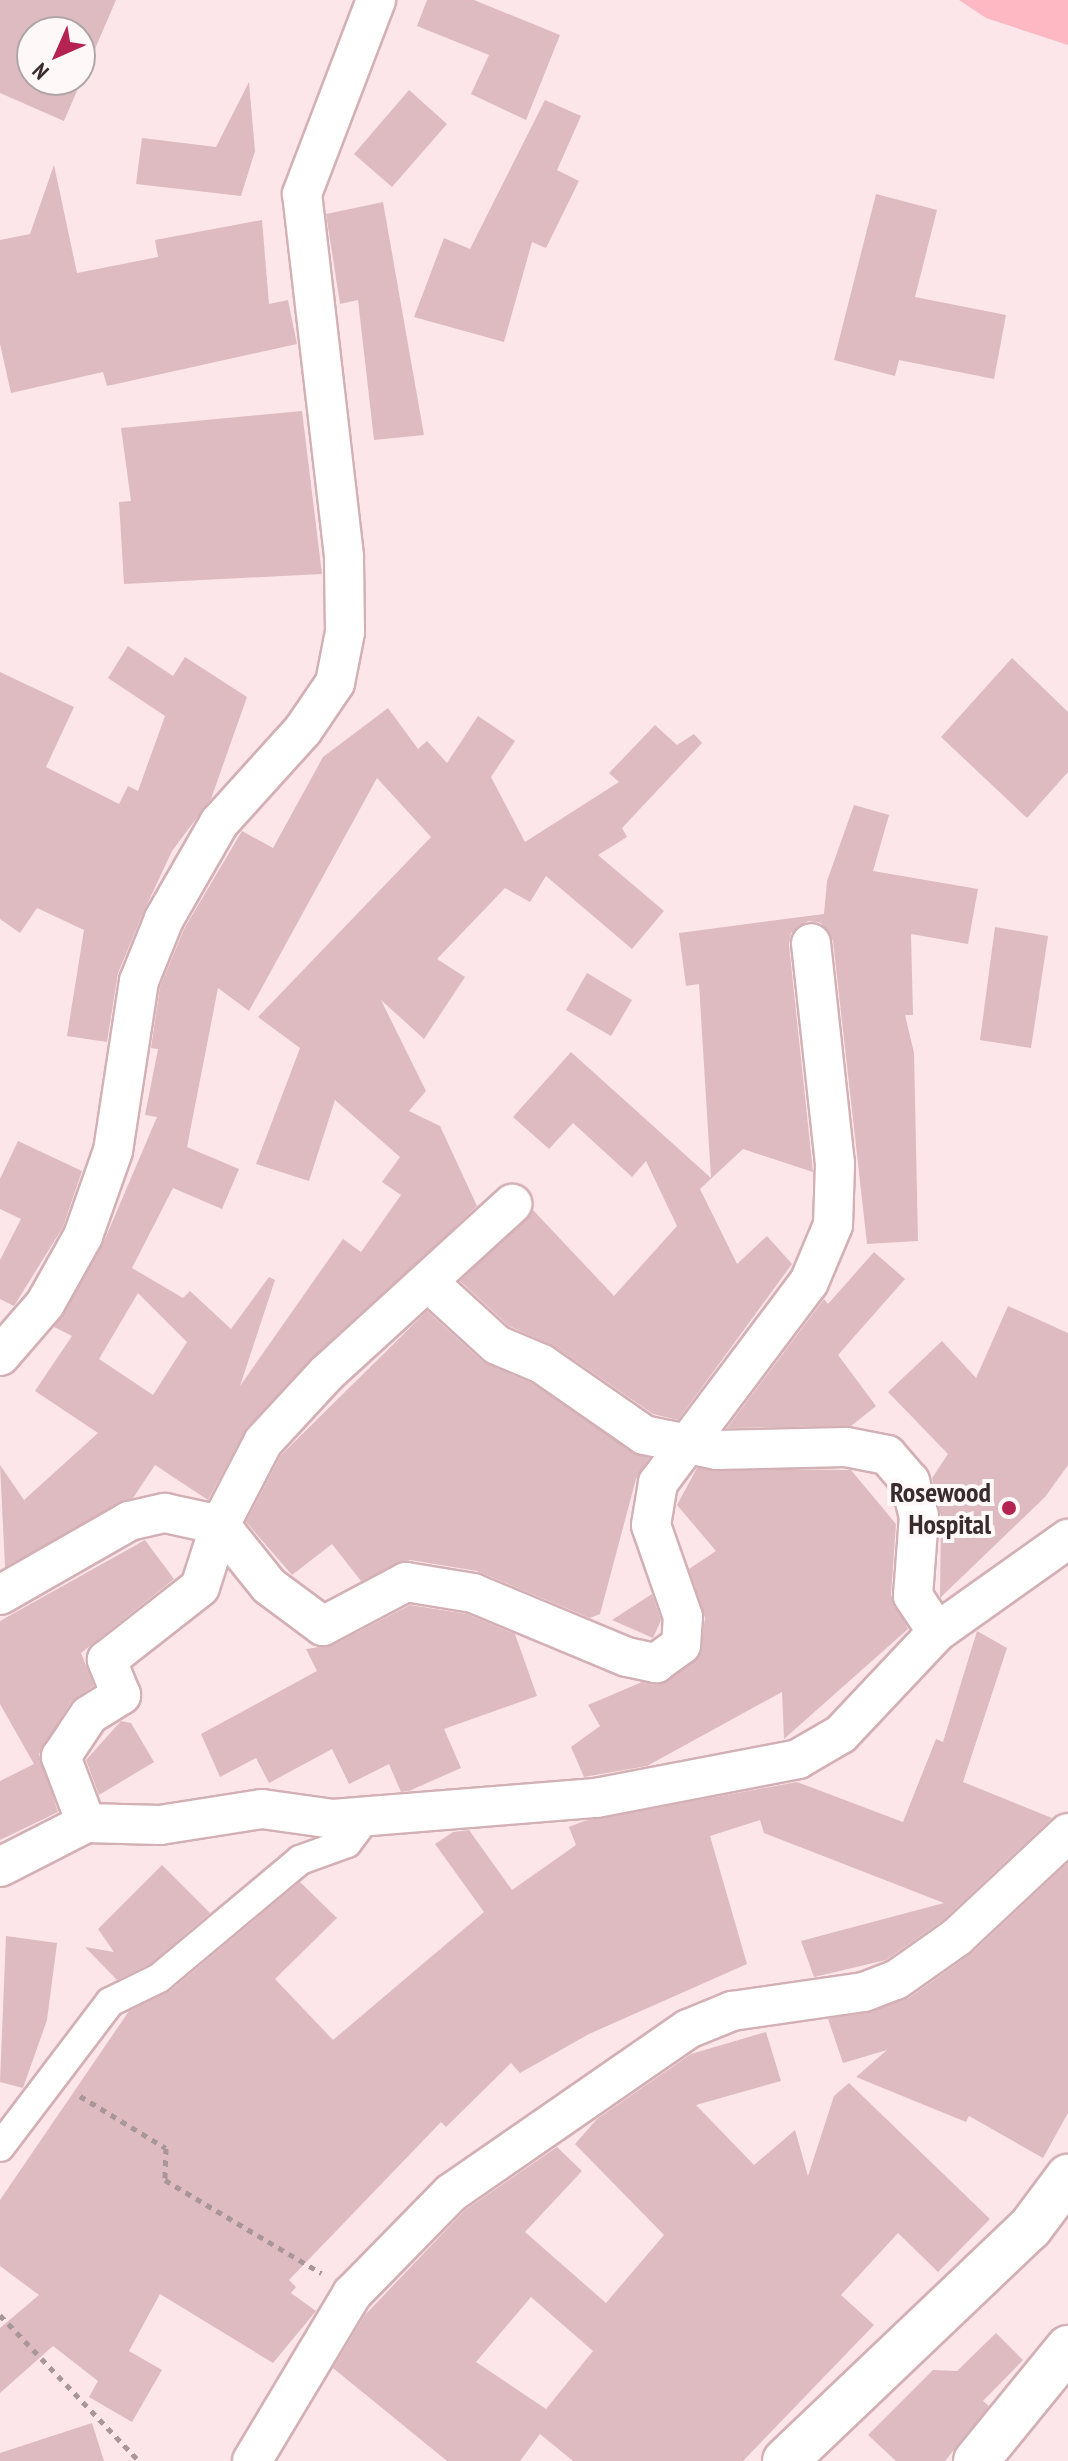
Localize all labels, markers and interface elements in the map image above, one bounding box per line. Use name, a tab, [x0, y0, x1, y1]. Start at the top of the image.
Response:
north arrow	[16, 16, 96, 96]
text: N	[26, 57, 55, 86]
place label: Rosewood Hospital	[890, 1475, 991, 1541]
marker: Rosewood Hospital	[998, 1497, 1020, 1519]

